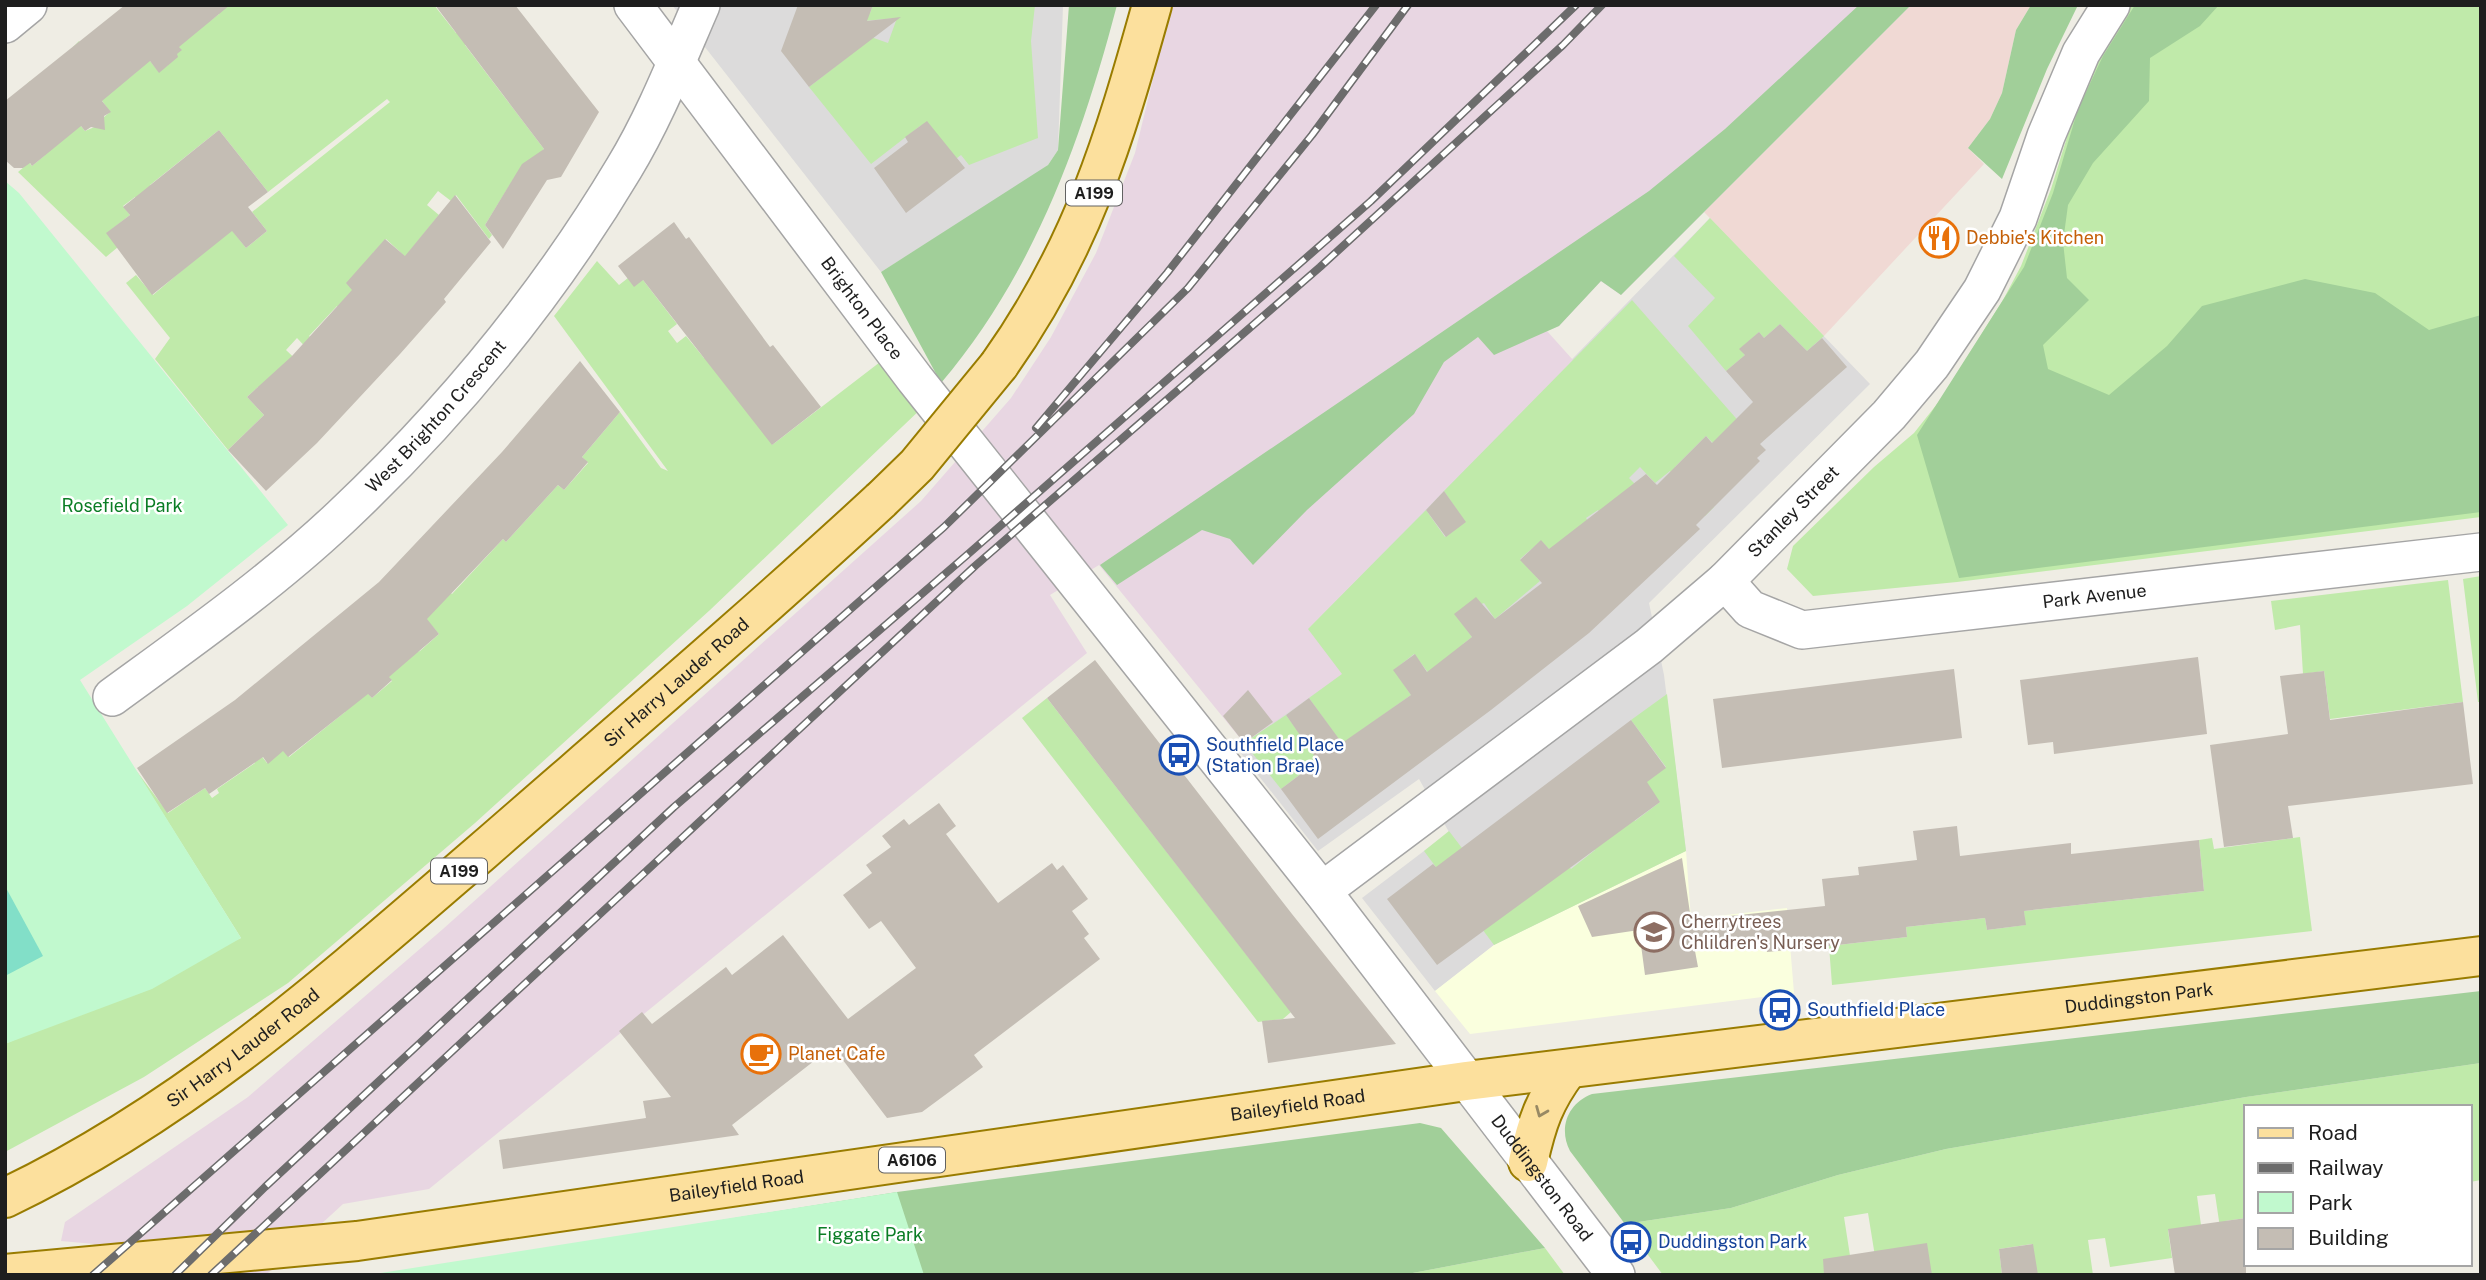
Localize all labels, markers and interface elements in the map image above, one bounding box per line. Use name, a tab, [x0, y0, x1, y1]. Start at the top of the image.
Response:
road number: A199	[1066, 181, 1122, 206]
restaurant icon: Debbie's Kitchen	[1918, 217, 1960, 259]
place label: Debbie's Kitchen	[1966, 227, 2104, 248]
street label: Brighton Place	[817, 253, 908, 364]
street label: West Brighton Crescent	[361, 336, 510, 497]
street label: Stanley Street	[1743, 461, 1843, 562]
park label: Rosefield Park	[61, 495, 183, 516]
street label: Park Avenue	[2041, 580, 2148, 612]
street label: Sir Harry Lauder Road	[599, 613, 753, 751]
bus stop icon: Southfield Place (Station Brae)	[1158, 734, 1200, 776]
place label: Southfield Place (Station Brae)	[1206, 734, 1344, 776]
road number: A199	[431, 858, 487, 884]
school or university icon: Cherrytrees Chlildren's Nursery	[1633, 911, 1675, 953]
place label: Cherrytrees Chlildren's Nursery	[1681, 911, 1840, 953]
street label: Duddingston Park	[2063, 978, 2214, 1017]
street label: Sir Harry Lauder Road	[163, 983, 323, 1112]
bus stop icon: Southfield Place	[1759, 989, 1801, 1031]
place label: Southfield Place	[1807, 999, 1945, 1020]
cafe icon: Planet Cafe	[740, 1033, 782, 1075]
place label: Planet Cafe	[788, 1043, 885, 1064]
street label: Baileyfield Road	[1229, 1085, 1366, 1125]
one-way arrow	[1536, 1105, 1550, 1117]
legend	[2244, 1105, 2472, 1266]
street label: Duddingston Road	[1487, 1110, 1597, 1245]
text: Road	[2308, 1120, 2358, 1145]
road number: A6106	[879, 1148, 945, 1172]
text: Railway	[2308, 1155, 2384, 1180]
street label: Baileyfield Road	[668, 1166, 805, 1206]
text: Park	[2308, 1190, 2353, 1215]
bus stop icon: Duddingston Park	[1610, 1221, 1652, 1263]
park label: Figgate Park	[817, 1224, 923, 1245]
text: Building	[2308, 1225, 2389, 1250]
place label: Duddingston Park	[1658, 1231, 1807, 1252]

